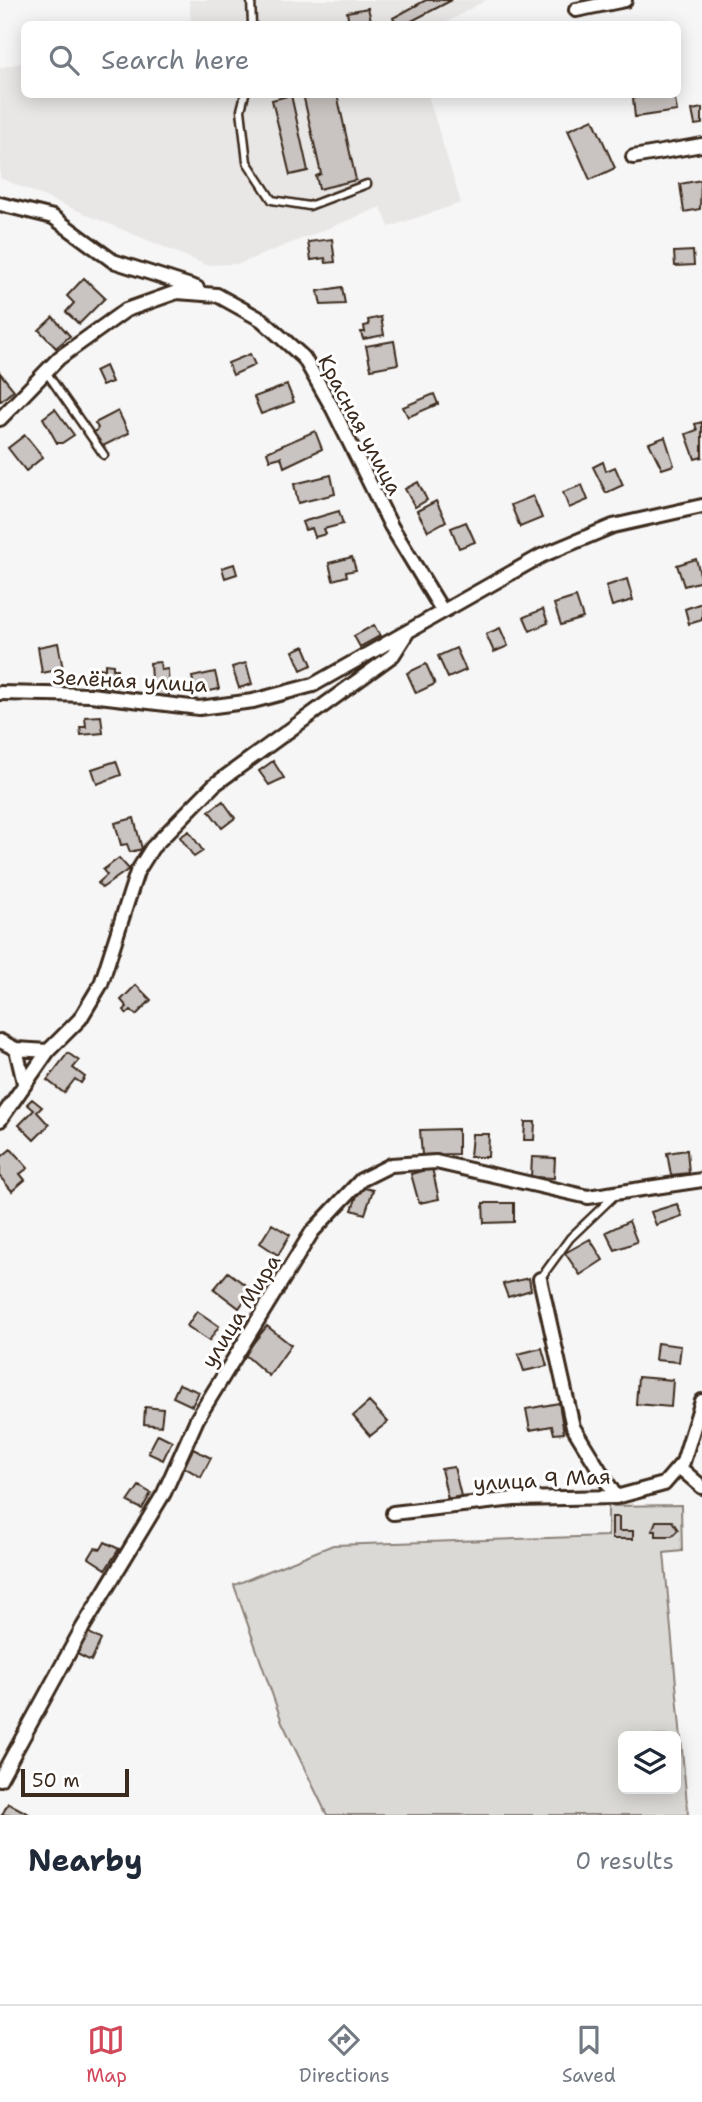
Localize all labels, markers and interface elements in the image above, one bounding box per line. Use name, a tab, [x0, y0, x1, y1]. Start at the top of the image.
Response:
search box	[21, 21, 681, 98]
icon: search	[45, 41, 83, 79]
text: Search here	[101, 42, 250, 77]
street label: Красная улица	[311, 350, 409, 500]
street label: Зелёная улица	[52, 663, 208, 699]
street label: улица Мира	[195, 1249, 287, 1373]
street label: улица 9 Мая	[473, 1462, 611, 1498]
map controls	[618, 1731, 681, 1794]
button: layers	[618, 1731, 681, 1794]
scale bar	[21, 1766, 130, 1798]
text: 50 m	[32, 1768, 80, 1793]
text: Nearby	[28, 1840, 143, 1881]
text: 0 results	[575, 1846, 674, 1876]
tab: Map	[86, 2021, 127, 2088]
tab: Directions	[299, 2021, 390, 2088]
tab: Saved	[562, 2021, 616, 2088]

